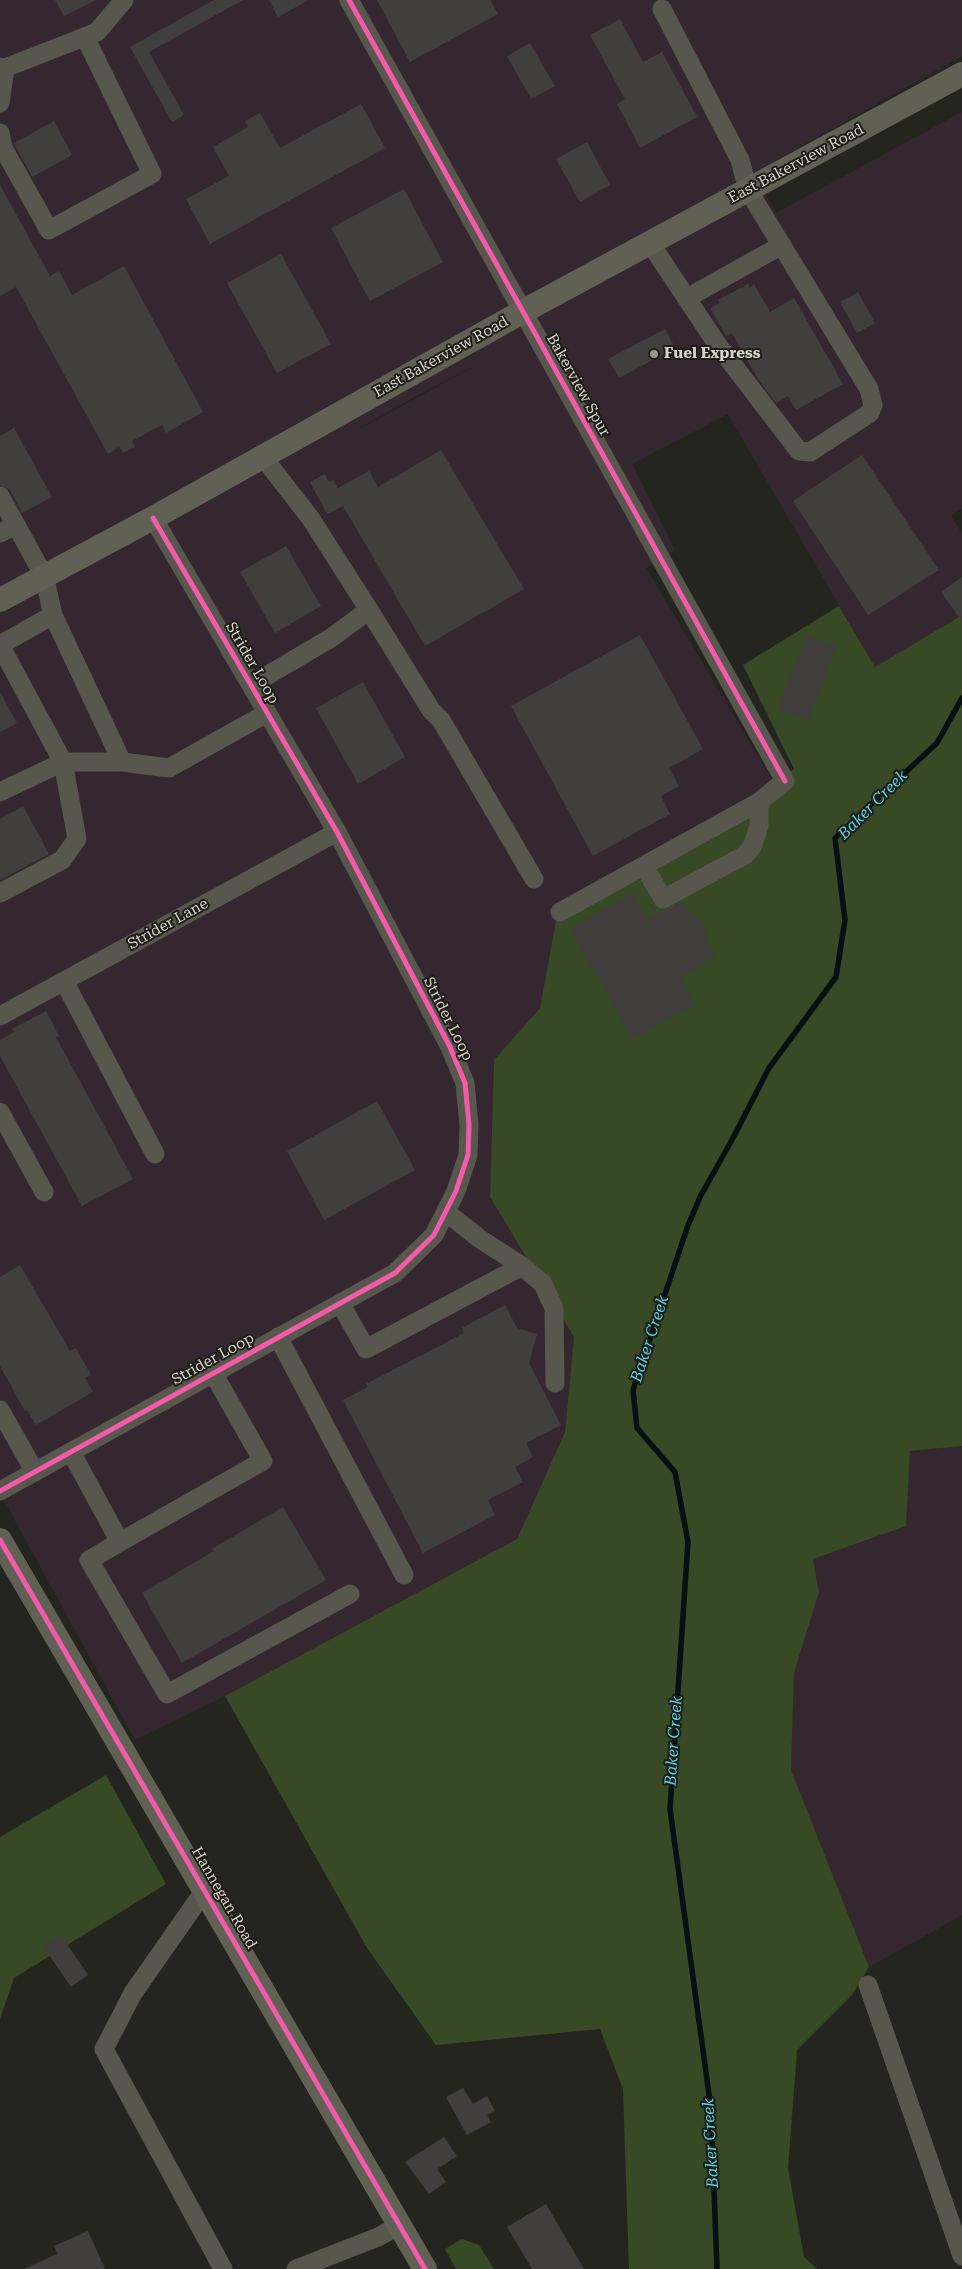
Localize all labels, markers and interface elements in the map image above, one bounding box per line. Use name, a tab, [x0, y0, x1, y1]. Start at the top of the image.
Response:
street label: East Bakerview Road	[725, 121, 867, 207]
street label: East Bakerview Road	[371, 313, 511, 401]
street label: Bakerview Spur	[542, 331, 614, 439]
place label: Fuel Express	[664, 345, 760, 363]
marker: Fuel Express	[648, 348, 660, 360]
street label: Strider Loop	[221, 619, 283, 707]
water label: Baker Creek	[834, 766, 912, 844]
street label: Strider Lane	[125, 895, 211, 953]
street label: Strider Loop	[419, 974, 477, 1064]
water label: Baker Creek	[627, 1293, 673, 1385]
street label: Strider Loop	[169, 1329, 257, 1389]
water label: Baker Creek	[661, 1695, 687, 1787]
street label: Hannegan Road	[188, 1844, 260, 1952]
water label: Baker Creek	[699, 2097, 723, 2189]

